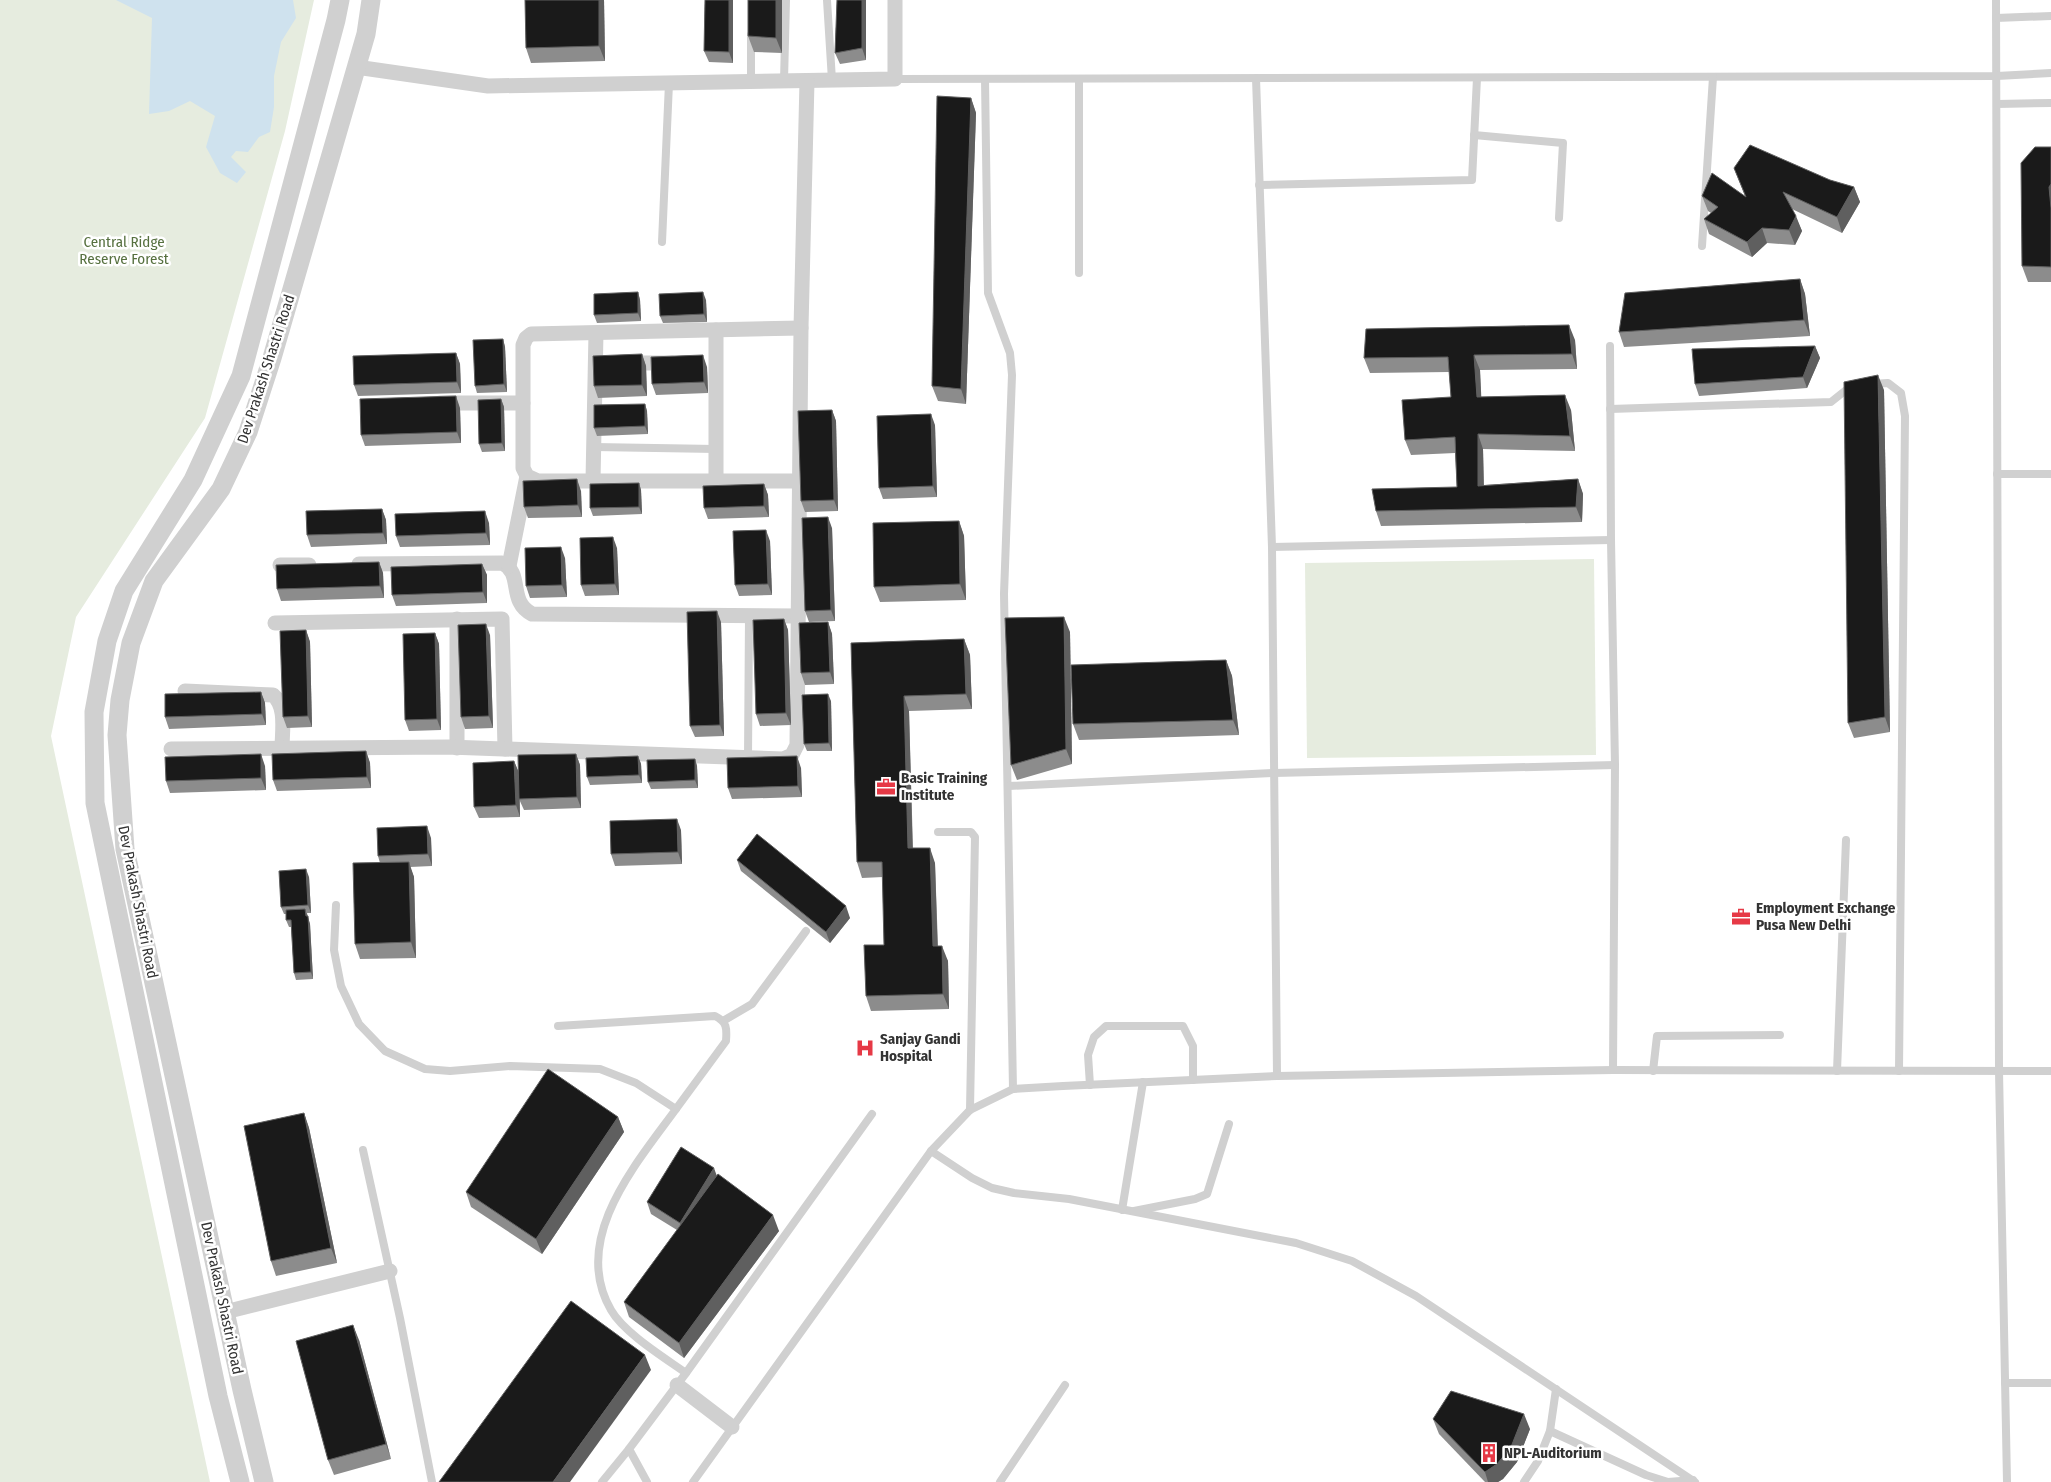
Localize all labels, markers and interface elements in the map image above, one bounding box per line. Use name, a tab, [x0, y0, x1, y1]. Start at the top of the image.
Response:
park label: Central Ridge Reserve Forest	[79, 233, 169, 268]
street label: Dev Prakash Shastri Road	[233, 292, 299, 446]
place label: Basic Training Institute	[901, 769, 988, 804]
office icon: Basic Training Institute	[875, 776, 897, 798]
street label: Dev Prakash Shastri Road	[114, 824, 162, 980]
place label: Employment Exchange Pusa New Delhi	[1756, 899, 1896, 934]
office icon: Employment Exchange Pusa New Delhi	[1730, 906, 1752, 928]
place label: Sanjay Gandi Hospital	[880, 1030, 961, 1065]
hospital icon: Sanjay Gandi Hospital	[854, 1037, 876, 1059]
street label: Dev Prakash Shastri Road	[197, 1220, 247, 1376]
building icon: NPL-Auditorium	[1478, 1442, 1500, 1464]
place label: NPL-Auditorium	[1504, 1444, 1602, 1462]

